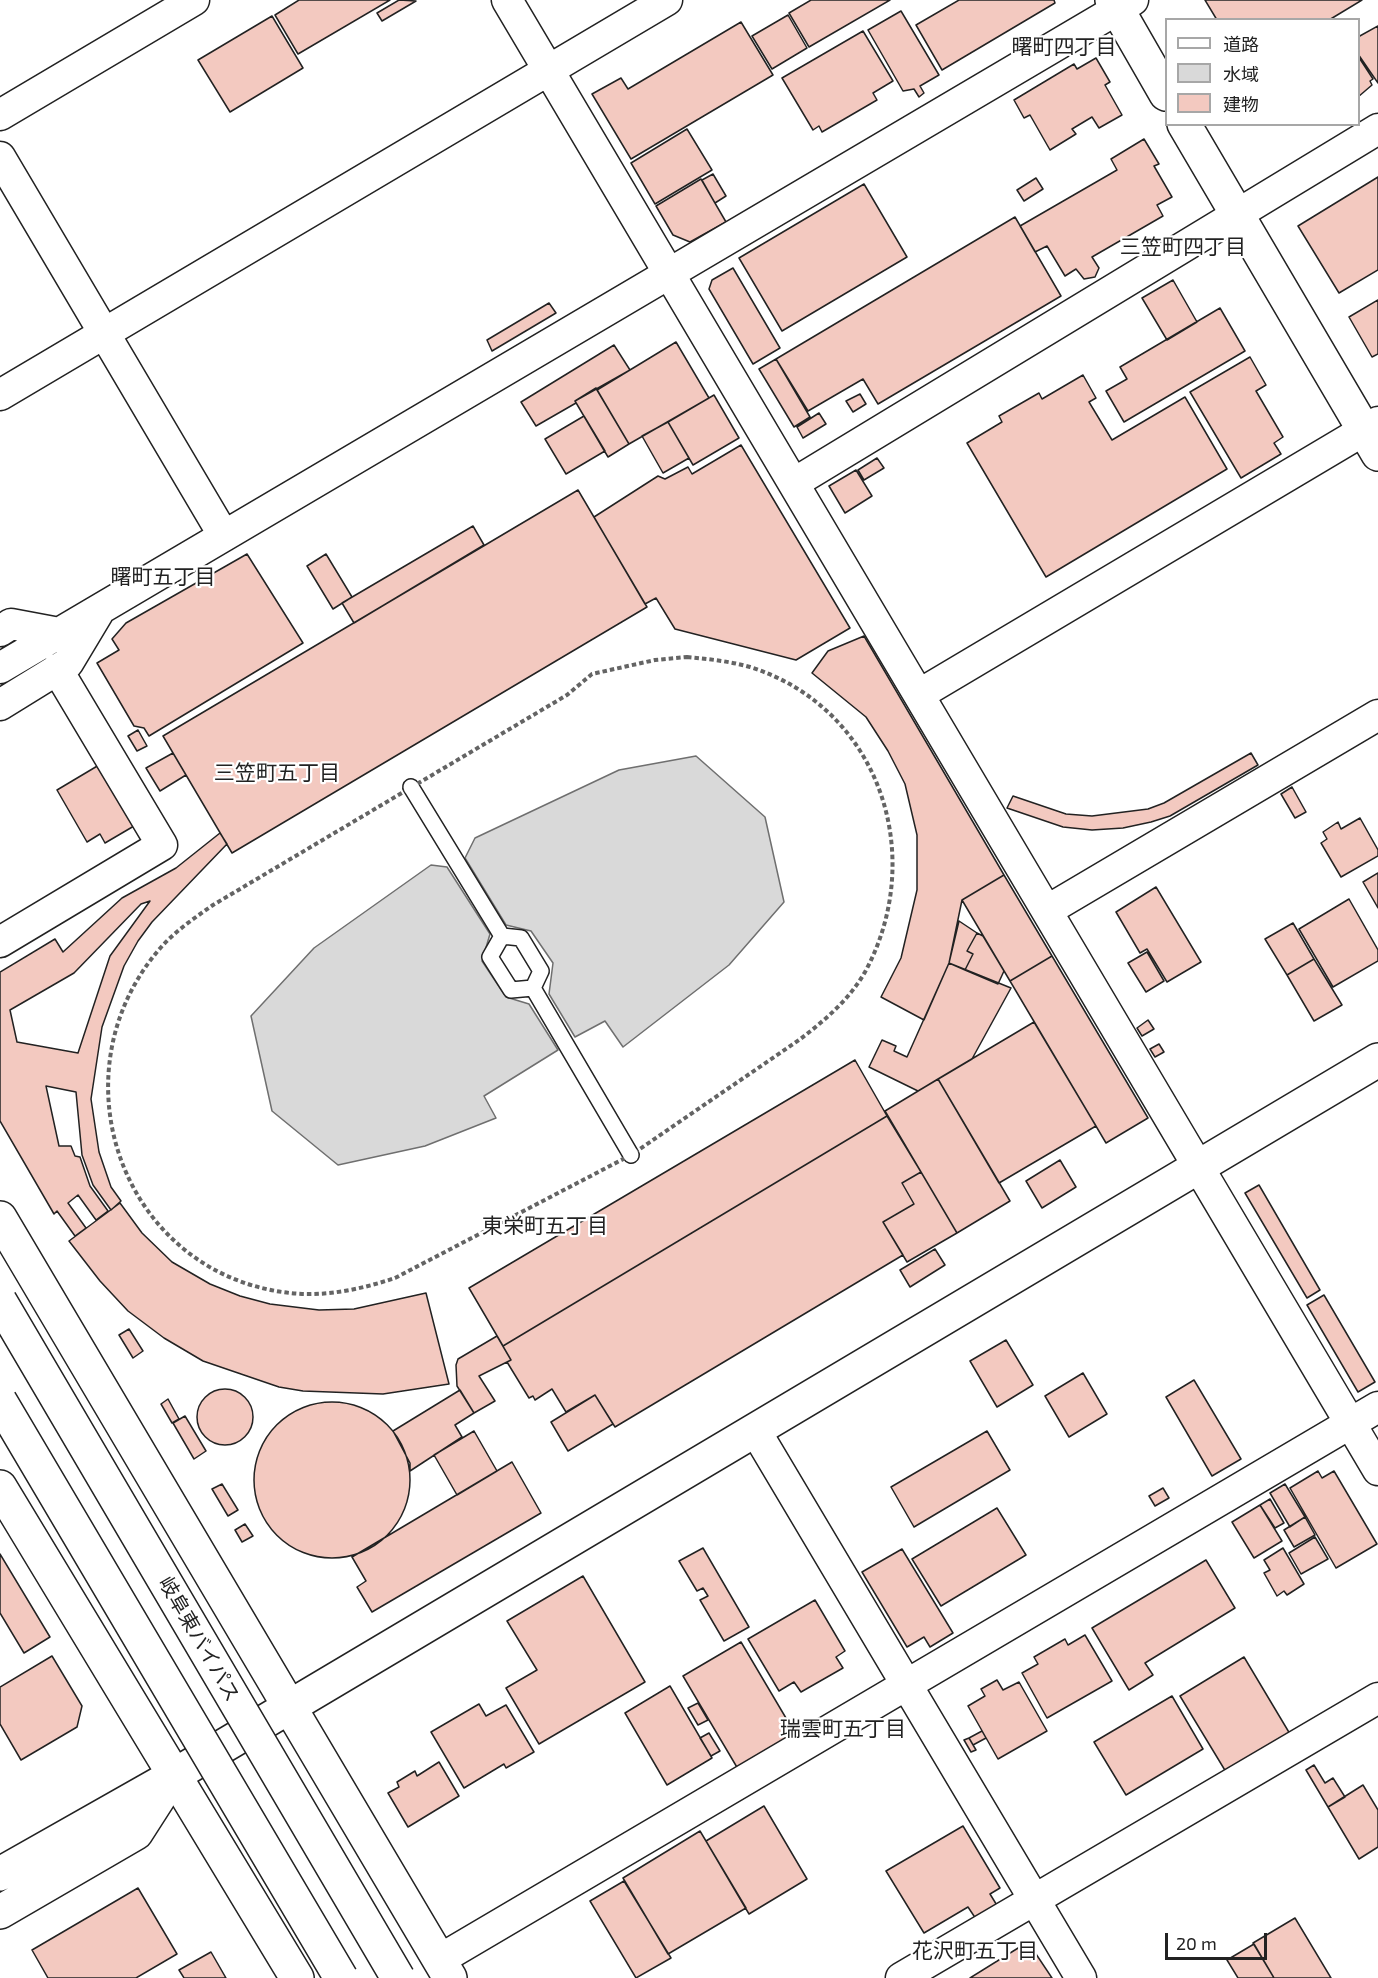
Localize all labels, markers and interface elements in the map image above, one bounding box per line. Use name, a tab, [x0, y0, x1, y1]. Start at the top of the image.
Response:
legend	[1165, 18, 1360, 126]
text: 道路	[1223, 33, 1259, 55]
district label: 曙町四丁目	[1012, 34, 1116, 60]
text: 水域	[1223, 63, 1259, 85]
text: 建物	[1223, 93, 1259, 115]
district label: 三笠町四丁目	[1120, 234, 1246, 260]
district label: 曙町五丁目	[111, 564, 215, 590]
district label: 三笠町五丁目	[214, 760, 340, 786]
district label: 東栄町五丁目	[482, 1213, 608, 1239]
street label: 岐阜東バイパス	[154, 1572, 244, 1706]
district label: 瑞雲町五丁目	[780, 1716, 906, 1742]
scale bar	[1168, 1921, 1270, 1959]
text: 20 m	[1176, 1932, 1217, 1954]
district label: 花沢町五丁目	[912, 1938, 1038, 1964]

